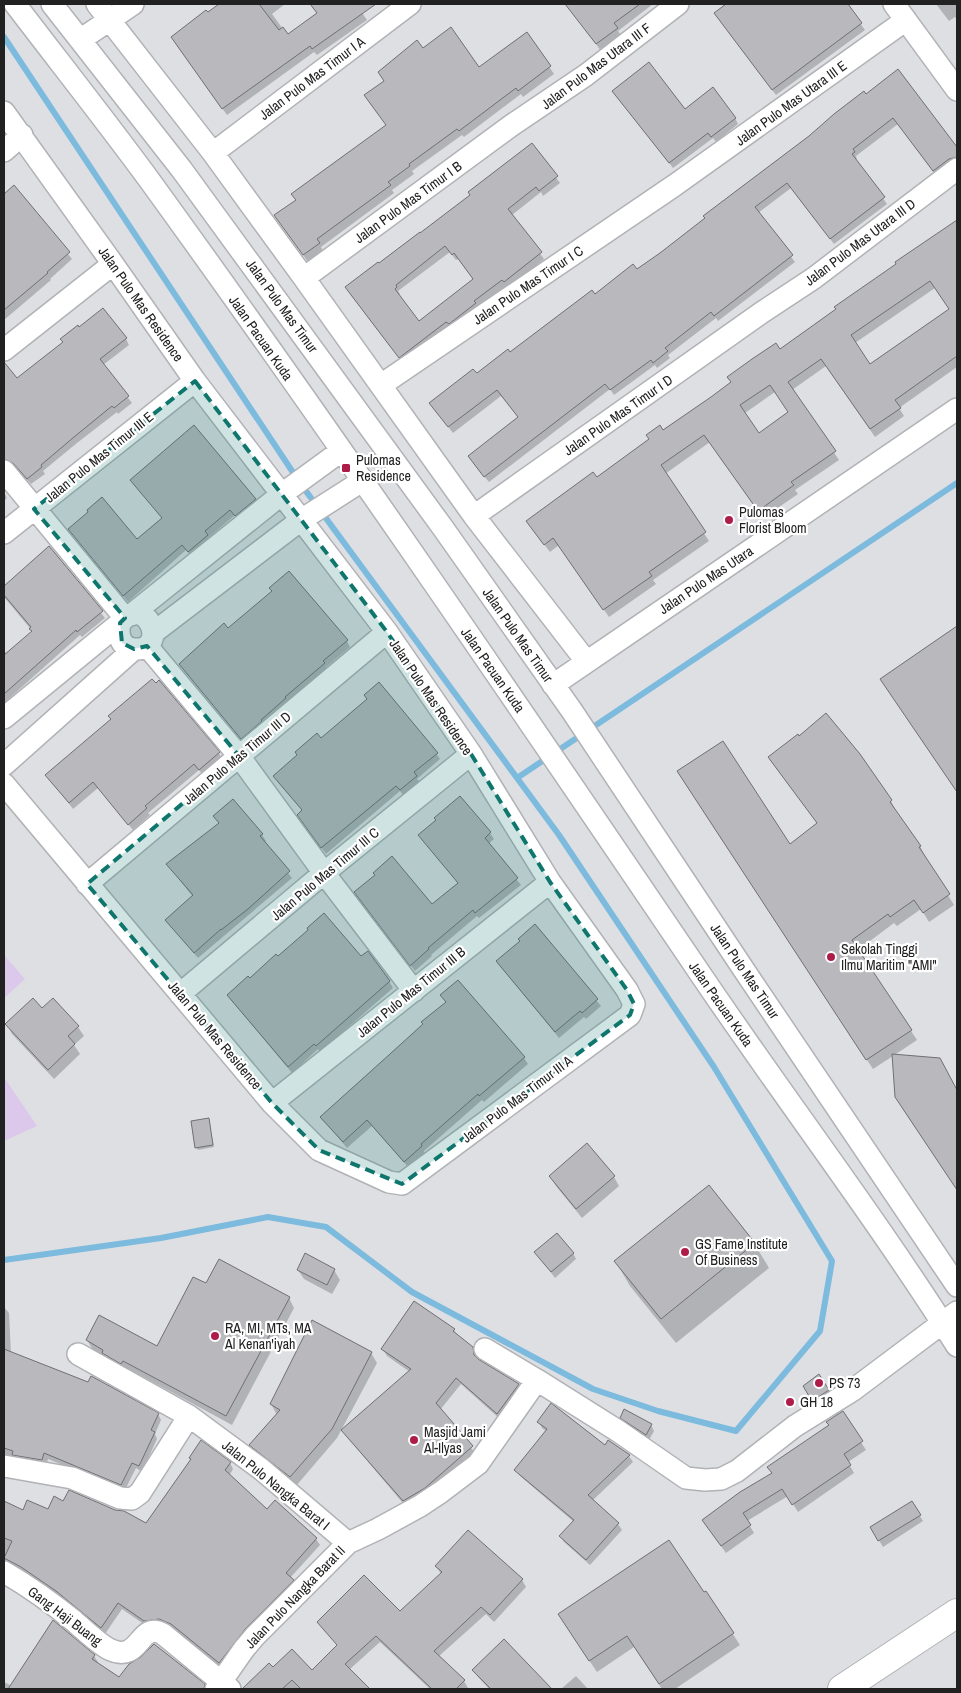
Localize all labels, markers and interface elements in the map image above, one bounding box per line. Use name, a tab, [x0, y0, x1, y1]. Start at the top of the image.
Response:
street label: Jalan Pulo Mas Utara III F	[538, 19, 654, 113]
street label: Jalan Pulo Mas Timur I A	[256, 32, 369, 124]
street label: Jalan Pulo Mas Utara III E	[732, 57, 850, 149]
street label: Jalan Pulo Mas Timur I B	[351, 157, 466, 247]
street label: Jalan Pulo Mas Utara III D	[801, 194, 919, 290]
street label: Jalan Pulo Mas Timur I C	[469, 241, 587, 329]
street label: Jalan Pulo Mas Residence	[94, 243, 188, 365]
street label: Jalan Pulo Mas Timur	[242, 256, 322, 356]
street label: Jalan Pacuan Kuda	[225, 292, 297, 384]
street label: Jalan Pulo Mas Timur I D	[560, 371, 676, 459]
street label: Jalan Pulo Mas Timur III E	[41, 408, 157, 506]
place label: Pulomas Residence	[356, 451, 411, 485]
marker: Pulomas Residence	[340, 462, 352, 474]
place label: Pulomas Florist Bloom	[739, 503, 807, 537]
marker: Pulomas Florist Bloom	[723, 514, 735, 526]
street label: Jalan Pulo Mas Utara	[655, 542, 757, 618]
street label: Jalan Pulo Mas Timur	[479, 584, 557, 686]
street label: Jalan Pacuan Kuda	[457, 624, 529, 716]
street label: Jalan Pulo Mas Residence	[385, 635, 477, 759]
street label: Jalan Pulo Mas Timur III D	[179, 708, 295, 808]
street label: Jalan Pulo Mas Timur III C	[267, 824, 383, 924]
street label: Jalan Pulo Mas Timur	[706, 920, 784, 1022]
place label: Sekolah Tinggi Ilmu Maritim "AMI"	[841, 940, 937, 974]
street label: Jalan Pulo Mas Timur III B	[353, 942, 469, 1041]
marker: Sekolah Tinggi Ilmu Maritim "AMI"	[825, 951, 837, 963]
street label: Jalan Pacuan Kuda	[685, 958, 757, 1050]
street label: Jalan Pulo Mas Residence	[164, 977, 266, 1093]
street label: Jalan Pulo Mas Timur III A	[458, 1051, 576, 1147]
place label: GS Fame Institute Of Business	[695, 1235, 788, 1269]
marker: GS Fame Institute Of Business	[679, 1246, 691, 1258]
place label: RA, MI, MTs, MA Al Kenan'iyah	[224, 1319, 312, 1353]
marker: RA, MI, MTs, MA Al Kenan'iyah	[209, 1330, 221, 1342]
place label: PS 73	[829, 1374, 860, 1392]
marker: PS 73	[813, 1377, 825, 1389]
place label: GH 18	[800, 1393, 833, 1411]
marker: GH 18	[784, 1396, 796, 1408]
place label: Masjid Jami Al-Ilyas	[423, 1423, 486, 1457]
marker: Masjid Jami Al-Ilyas	[408, 1434, 420, 1446]
street label: Jalan Pulo Nangka Barat I	[219, 1436, 333, 1534]
street label: Jalan Pulo Nangka Barat II	[241, 1542, 349, 1652]
street label: Gang Haji Buang	[24, 1582, 106, 1650]

